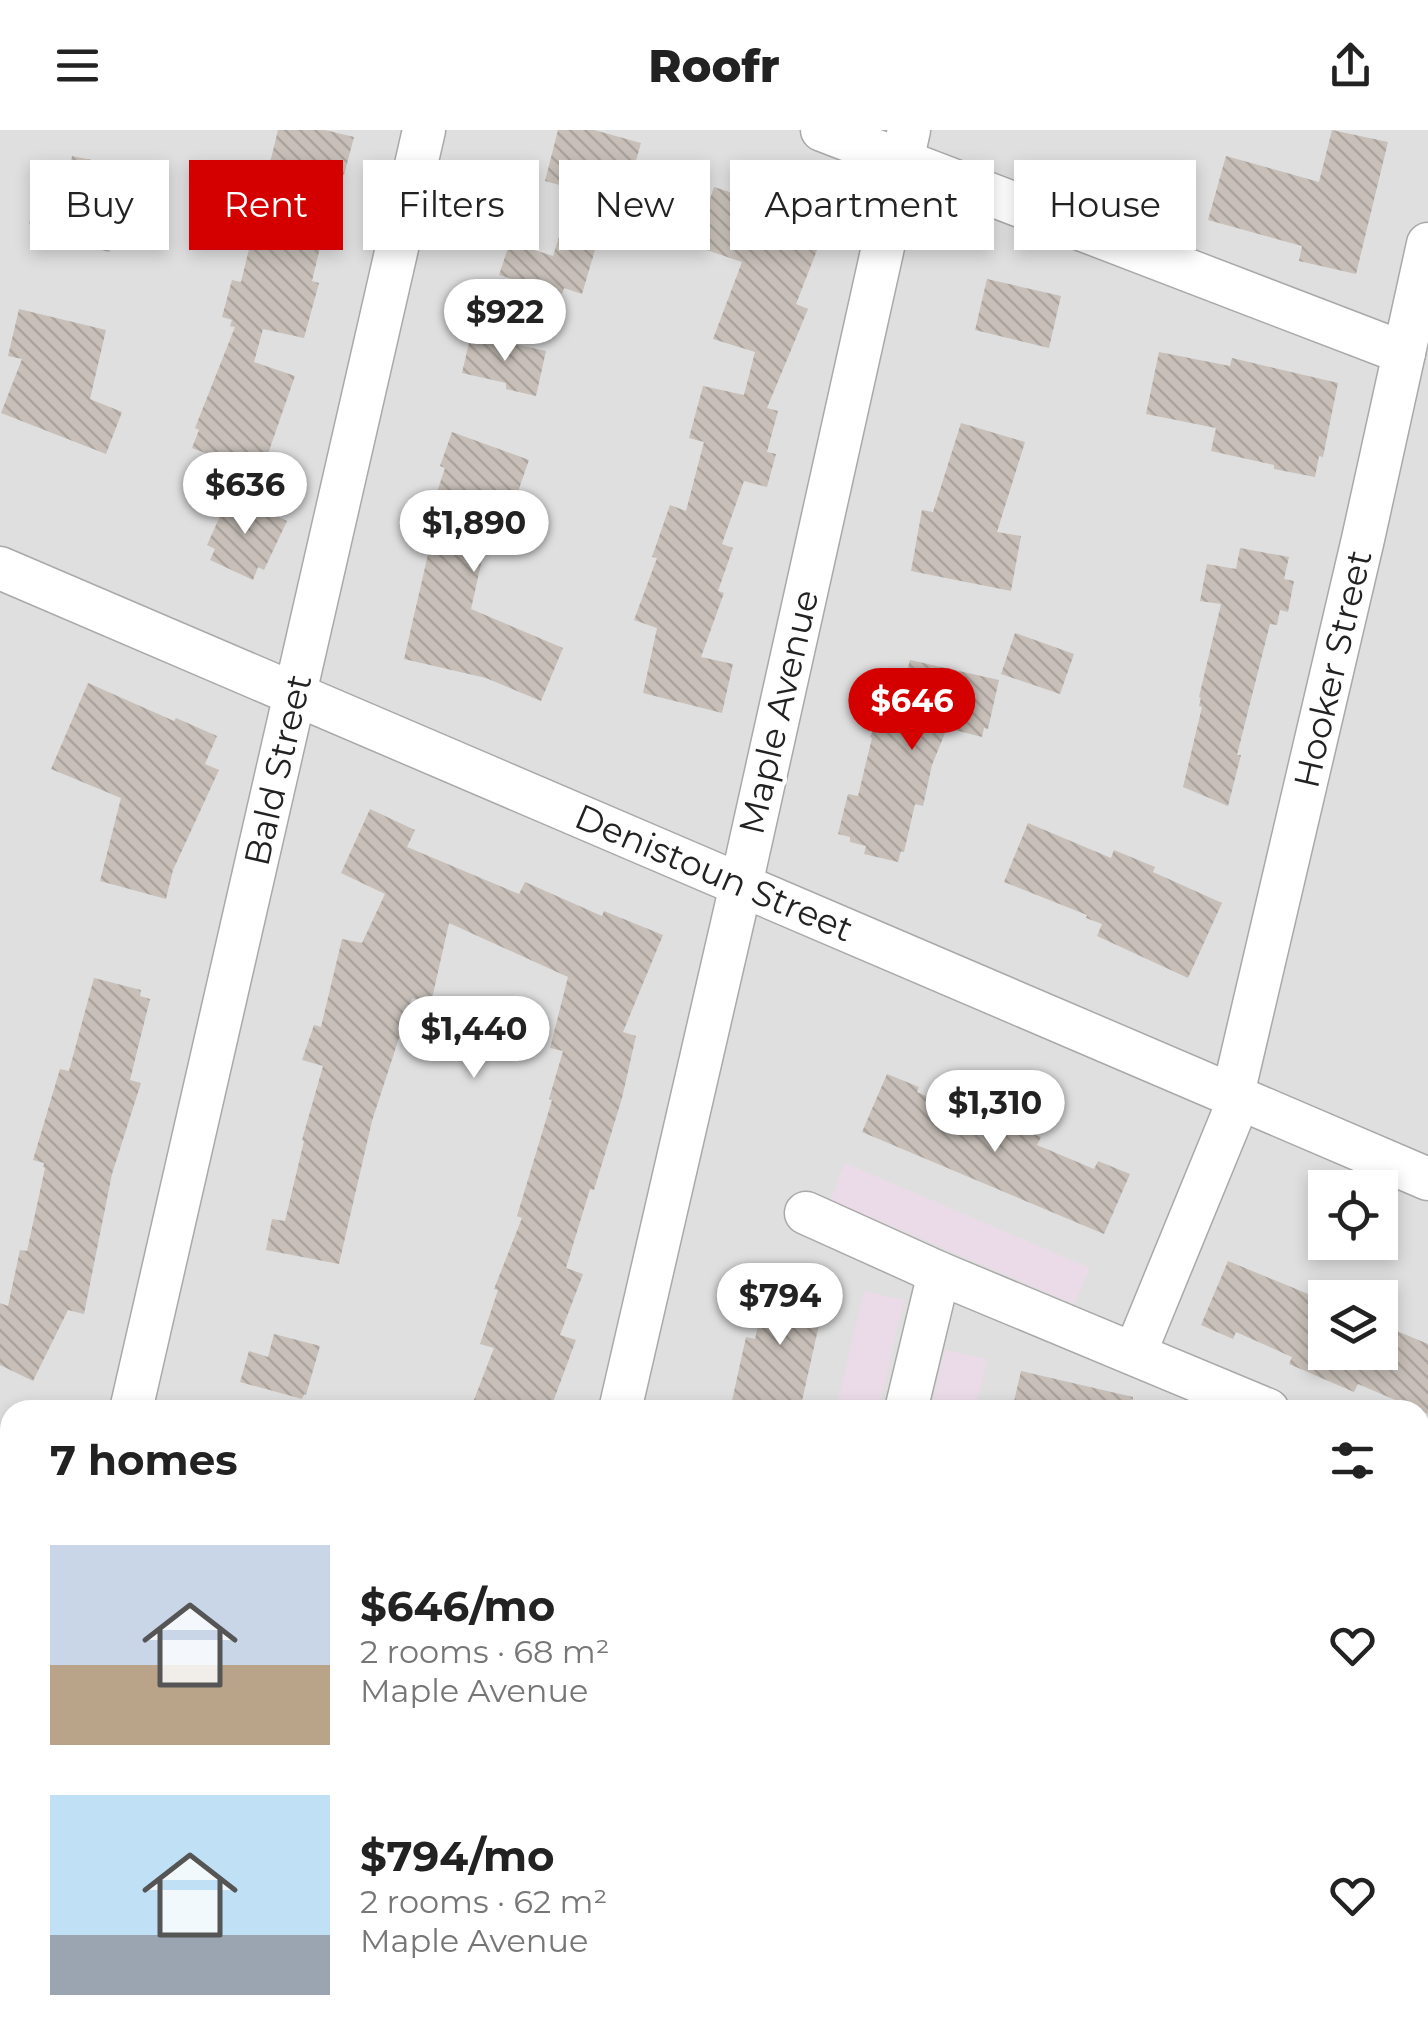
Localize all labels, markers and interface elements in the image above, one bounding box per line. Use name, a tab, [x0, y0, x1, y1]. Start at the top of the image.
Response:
icon: menu	[50, 38, 105, 93]
text: Roofr	[648, 38, 780, 93]
icon: share	[1323, 38, 1378, 93]
chip: Buy	[30, 160, 169, 250]
chip: Rent	[189, 160, 343, 250]
chip: Filters	[363, 160, 539, 250]
chip: New	[559, 160, 710, 250]
chip: Apartment	[730, 160, 994, 250]
chip: House	[1014, 160, 1196, 250]
pin: $922	[446, 279, 564, 364]
text: $922	[466, 292, 544, 331]
pin: $636	[186, 452, 304, 537]
text: $636	[205, 465, 285, 504]
pin: $1,890	[393, 490, 555, 575]
text: $1,890	[422, 503, 526, 542]
street label: Hooker Street	[1284, 546, 1381, 792]
street label: Maple Avenue	[729, 585, 828, 838]
pin: $646	[853, 668, 971, 753]
street label: Bald Street	[235, 670, 320, 870]
text: $646	[870, 681, 954, 720]
street label: Denistoun Street	[569, 795, 860, 951]
pin: $1,440	[393, 996, 555, 1081]
text: $1,440	[421, 1009, 527, 1048]
pin: $1,310	[914, 1070, 1076, 1155]
text: $1,310	[948, 1083, 1042, 1122]
map controls	[1308, 1170, 1398, 1370]
button: locate	[1308, 1170, 1398, 1260]
pin: $794	[721, 1263, 839, 1348]
text: $794	[739, 1276, 821, 1315]
button: layers	[1308, 1280, 1398, 1370]
icon: filters	[1325, 1433, 1380, 1488]
text: 7 homes	[50, 1434, 238, 1486]
text: $646/mo	[360, 1580, 555, 1632]
icon: home	[130, 1585, 250, 1705]
icon: heart	[1325, 1618, 1380, 1673]
text: 2 rooms · 68 m²	[360, 1632, 610, 1671]
text: Maple Avenue	[360, 1671, 588, 1710]
text: $794/mo	[360, 1830, 555, 1882]
icon: home	[130, 1835, 250, 1955]
icon: heart	[1325, 1868, 1380, 1923]
text: 2 rooms · 62 m²	[360, 1882, 607, 1921]
text: Maple Avenue	[360, 1921, 588, 1960]

